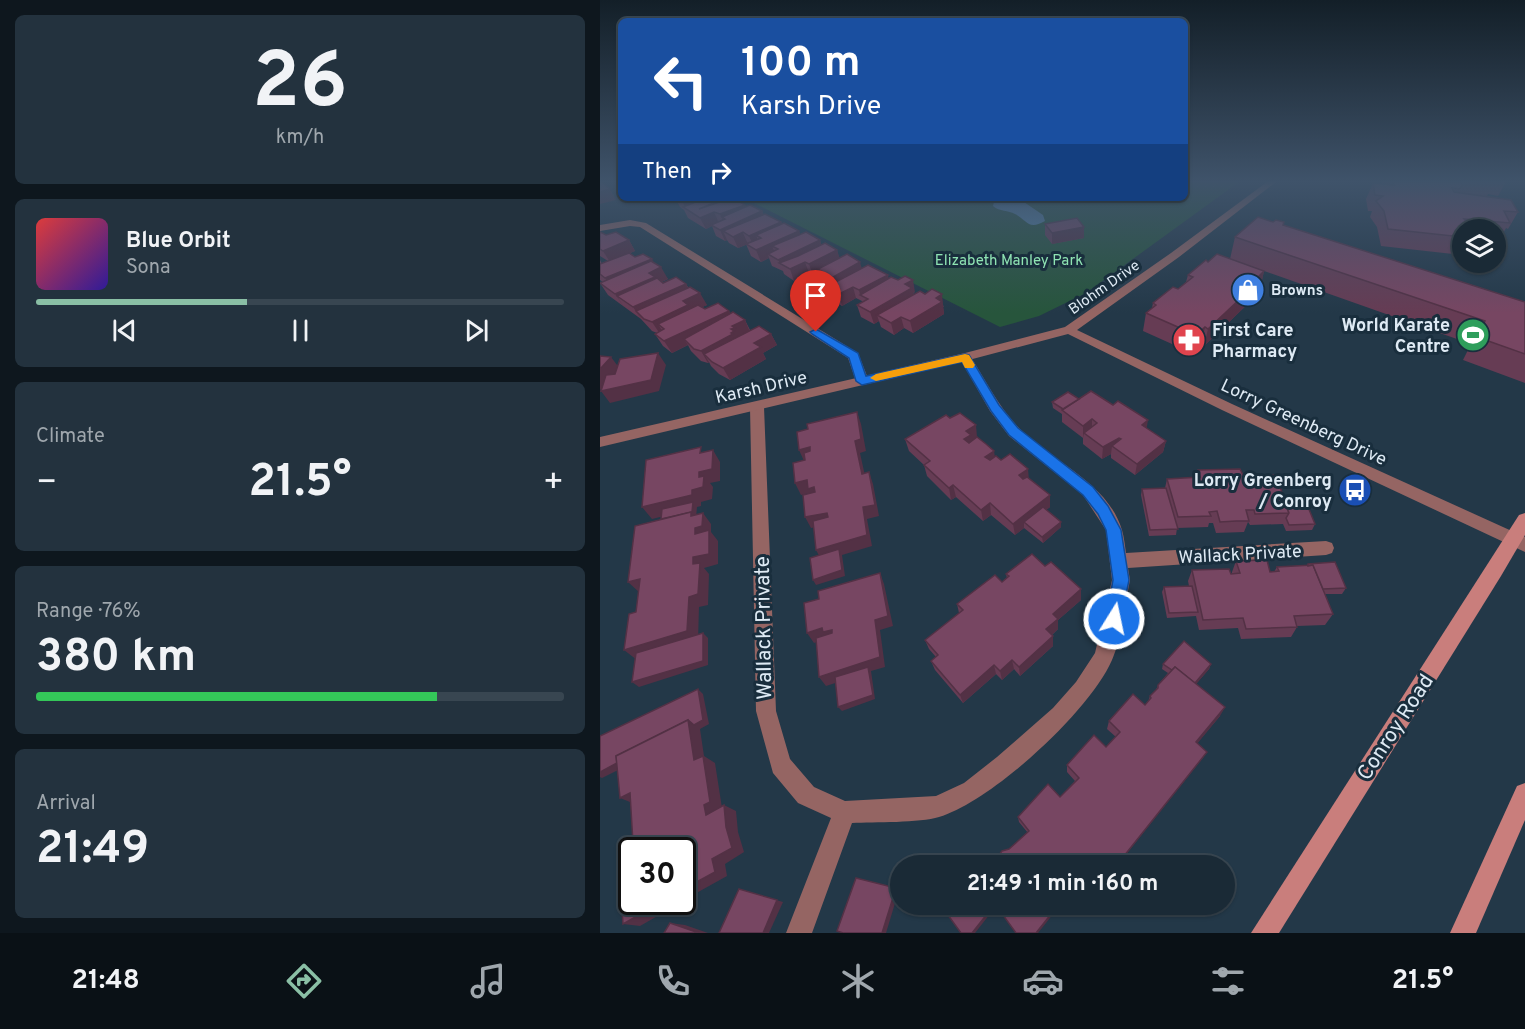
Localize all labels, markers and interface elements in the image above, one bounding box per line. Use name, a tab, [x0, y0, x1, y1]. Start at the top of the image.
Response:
text: 26	[252, 36, 348, 135]
text: 100 m	[741, 38, 860, 91]
icon: left	[642, 42, 720, 120]
text: Karsh Drive	[741, 90, 881, 124]
text: km/h	[276, 125, 324, 151]
icon: right	[704, 156, 737, 189]
text: Then	[642, 159, 692, 186]
map controls	[1452, 219, 1506, 273]
button: layers	[1452, 219, 1506, 273]
text: Blue Orbit	[126, 228, 231, 255]
park label: Elizabeth Manley Park	[935, 252, 1083, 271]
text: Sona	[126, 255, 171, 281]
street label: Blohm Drive	[1066, 257, 1144, 320]
pin	[790, 270, 841, 332]
shop icon: Browns	[1230, 272, 1266, 308]
icon: arrive	[799, 279, 832, 312]
place label: Browns	[1271, 282, 1323, 301]
icon: previous	[108, 314, 141, 347]
icon: pause	[284, 314, 317, 347]
icon: next	[460, 314, 493, 347]
place label: World Karate Centre	[1342, 315, 1450, 359]
sports icon: World Karate Centre	[1455, 317, 1491, 353]
place label: First Care Pharmacy	[1212, 320, 1297, 364]
pharmacy icon: First Care Pharmacy	[1171, 322, 1207, 358]
street label: Karsh Drive	[713, 367, 810, 410]
street label: Lorry Greenberg Drive	[1217, 375, 1390, 472]
text: Climate	[36, 424, 105, 450]
text: 21.5°	[249, 455, 351, 512]
text: −	[36, 463, 57, 505]
text: +	[543, 463, 564, 505]
place label: Lorry Greenberg / Conroy	[1194, 470, 1332, 514]
bus stop icon: Lorry Greenberg / Conroy	[1337, 472, 1373, 508]
street label: Wallack Private	[1178, 541, 1302, 570]
street label: Wallack Private	[750, 556, 779, 700]
position arrow	[1082, 587, 1146, 651]
text: Range · 76%	[36, 599, 141, 625]
text: 380 km	[36, 630, 196, 687]
street label: Conroy Road	[1352, 670, 1441, 786]
text: Arrival	[36, 791, 96, 817]
text: 21:49	[36, 822, 149, 879]
speed limit sign: 30	[618, 837, 696, 915]
text: 21:49 · 1 min · 160 m	[967, 871, 1158, 898]
icon: directions	[283, 960, 325, 1002]
icon: music	[467, 960, 509, 1002]
icon: phone	[652, 960, 694, 1002]
icon: climate	[837, 960, 879, 1002]
icon: car	[1022, 960, 1064, 1002]
icon: filters	[1207, 960, 1249, 1002]
text: 21:48	[71, 964, 140, 998]
text: 21.5°	[1392, 964, 1454, 998]

